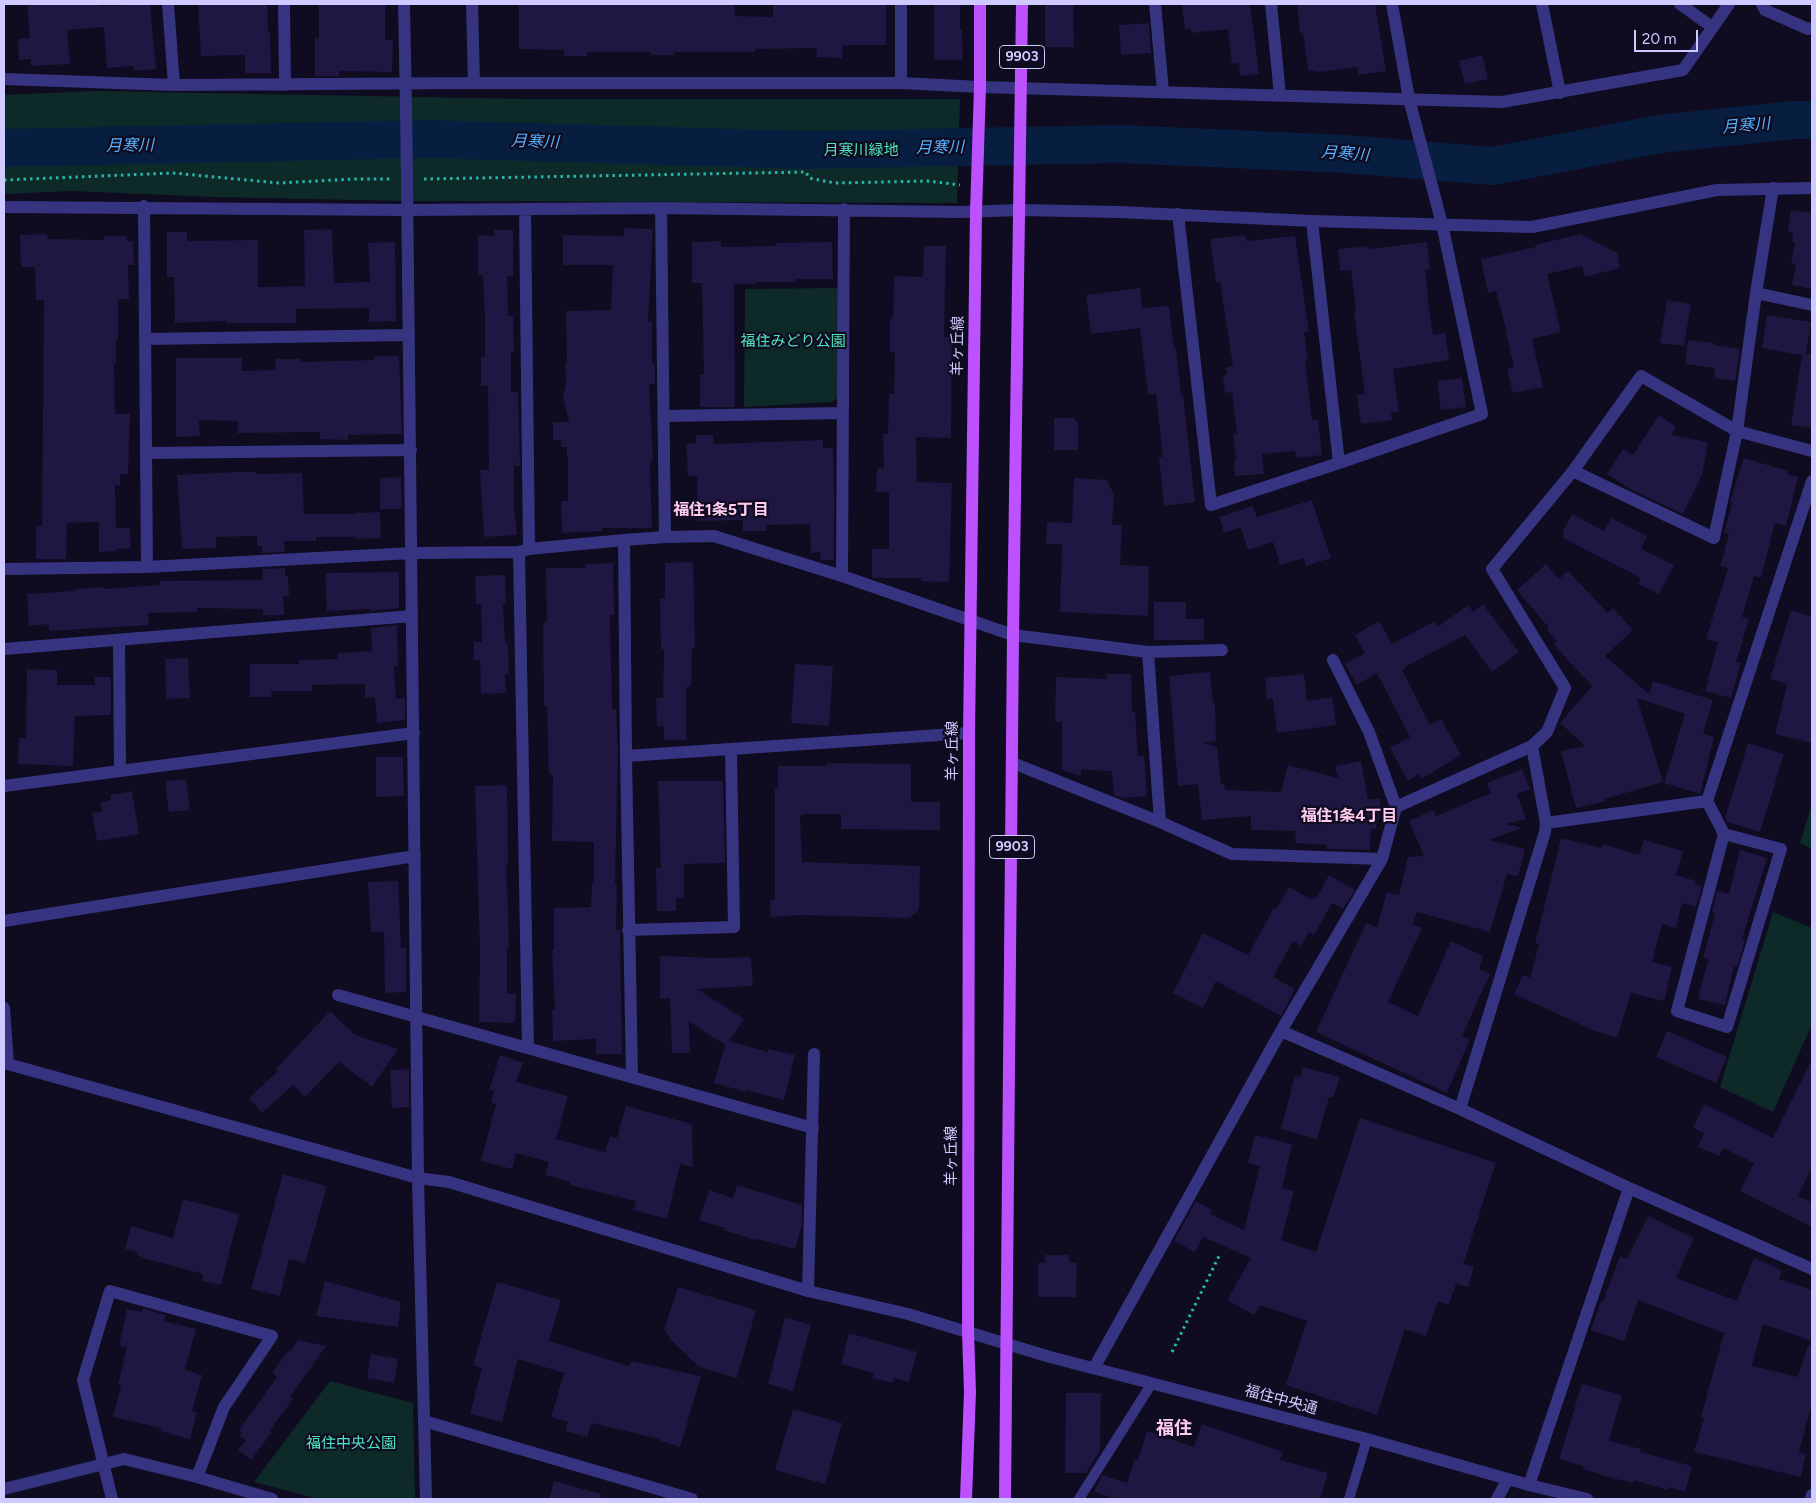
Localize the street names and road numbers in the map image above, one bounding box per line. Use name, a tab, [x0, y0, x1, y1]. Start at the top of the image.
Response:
road number: 9903	[1000, 46, 1044, 68]
street label: 羊ヶ丘線	[948, 316, 968, 376]
street label: 羊ヶ丘線	[944, 721, 962, 781]
road number: 9903	[990, 836, 1034, 859]
street label: 羊ヶ丘線	[943, 1126, 961, 1186]
street label: 福住中央通	[1242, 1382, 1320, 1418]

